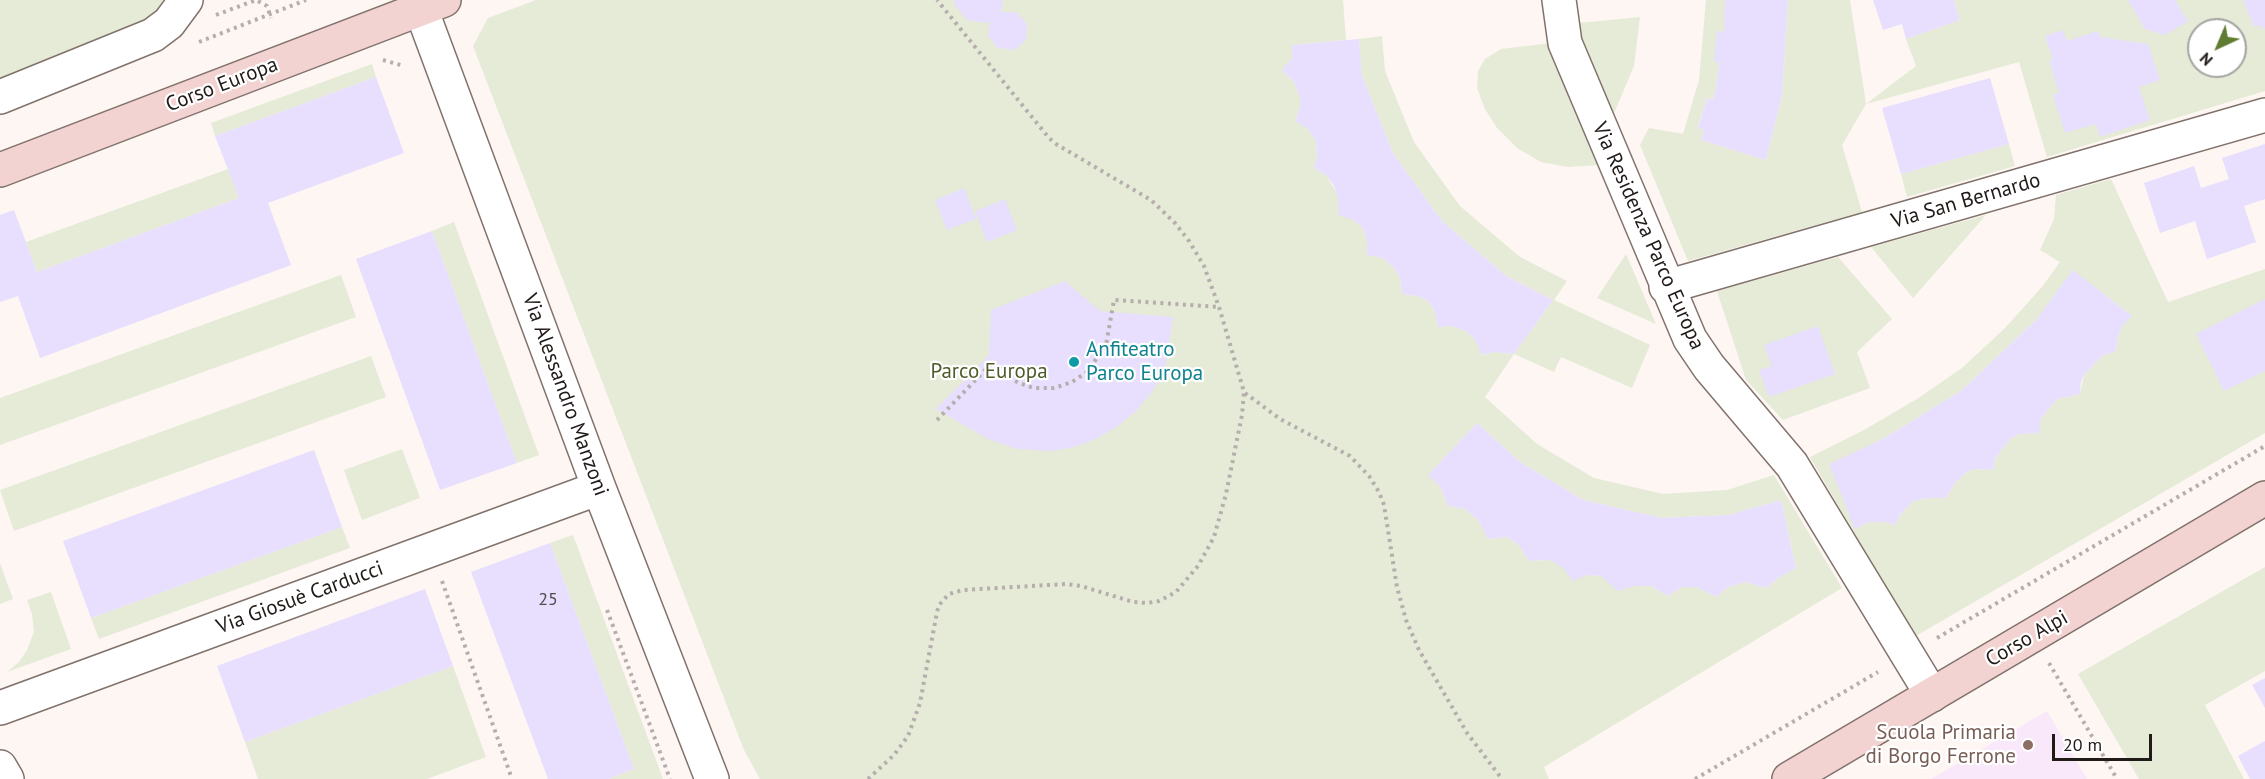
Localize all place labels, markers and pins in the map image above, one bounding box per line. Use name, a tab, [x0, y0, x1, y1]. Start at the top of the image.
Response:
place label: Anfiteatro Parco Europa	[1086, 337, 1203, 387]
marker: Anfiteatro Parco Europa	[1067, 355, 1081, 369]
place label: Scuola Primaria di Borgo Ferrone	[1865, 720, 2016, 770]
marker: Scuola Primaria di Borgo Ferrone	[2021, 738, 2035, 752]

